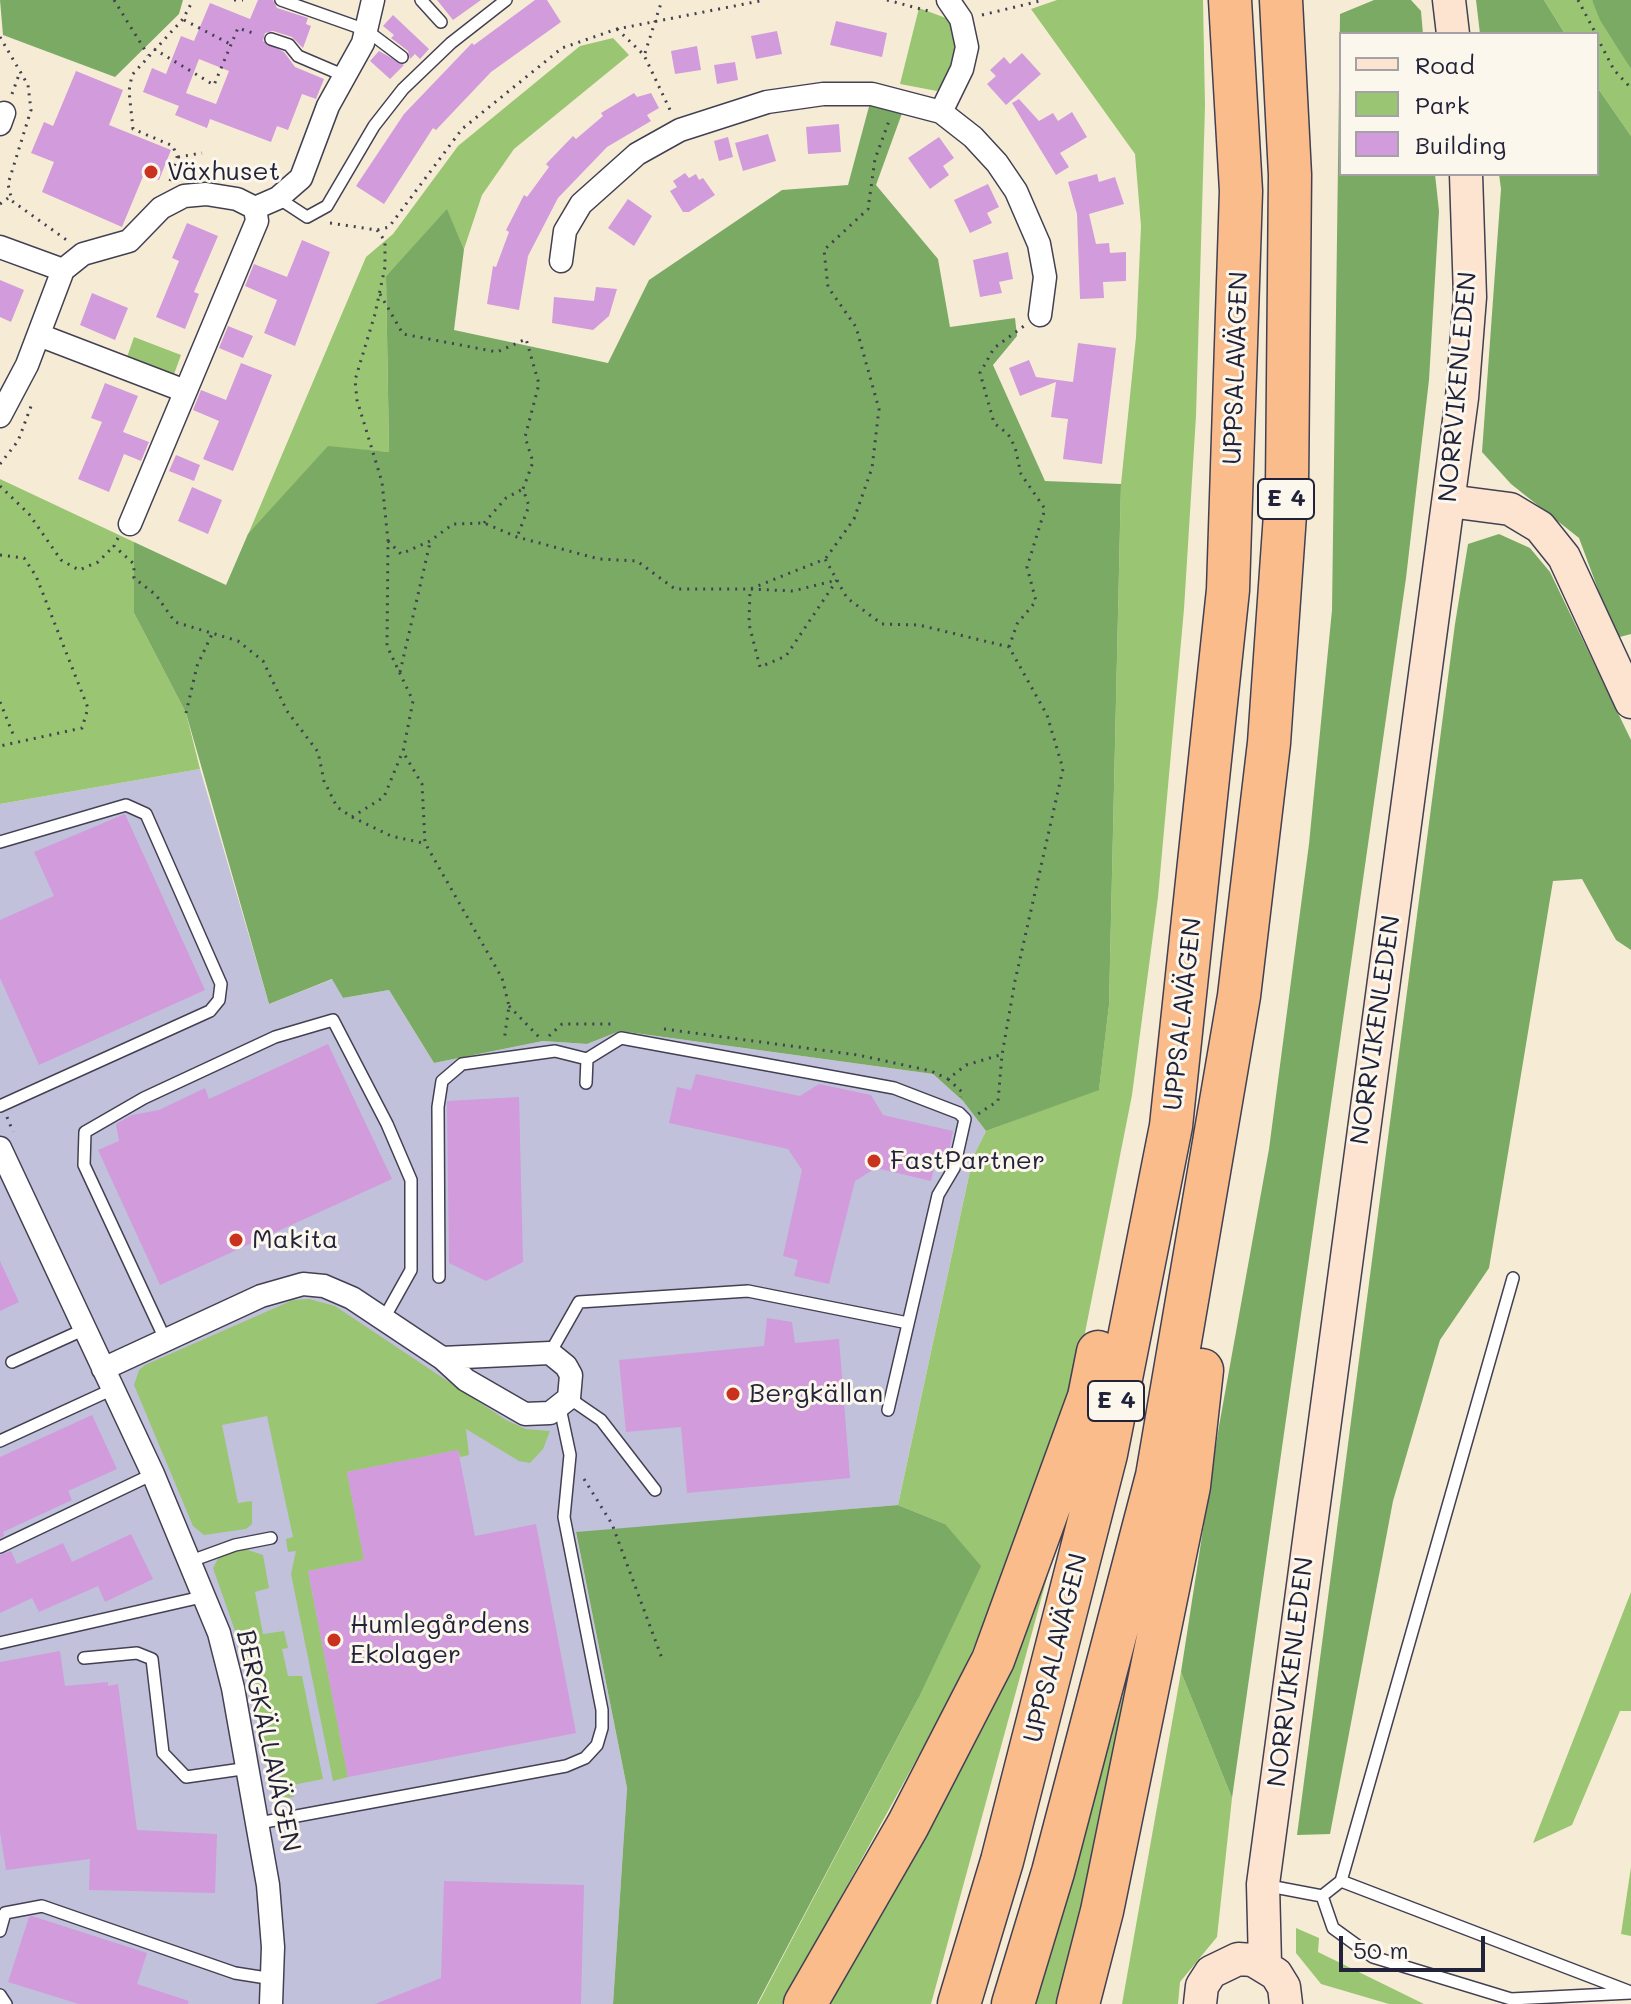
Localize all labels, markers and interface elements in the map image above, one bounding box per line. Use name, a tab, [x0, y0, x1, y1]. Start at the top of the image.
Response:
legend	[1339, 32, 1599, 176]
text: Road	[1415, 49, 1475, 80]
text: Park	[1415, 89, 1469, 120]
text: Building	[1415, 129, 1506, 160]
place label: Växhuset	[167, 156, 280, 188]
marker: Växhuset	[142, 163, 160, 181]
street label: NORRVIKENLEDEN	[1432, 270, 1484, 504]
street label: UPPSALAVÄGEN	[1217, 271, 1255, 465]
road number: E 4	[1258, 479, 1314, 519]
street label: NORRVIKENLEDEN	[1344, 913, 1408, 1147]
street label: UPPSALAVÄGEN	[1157, 916, 1209, 1112]
place label: FastPartner	[890, 1145, 1045, 1177]
marker: FastPartner	[865, 1152, 883, 1170]
place label: Makita	[252, 1224, 338, 1256]
marker: Makita	[227, 1231, 245, 1249]
place label: Bergkällan	[749, 1378, 883, 1410]
road number: E 4	[1088, 1381, 1144, 1421]
marker: Bergkällan	[724, 1385, 742, 1403]
street label: UPPSALAVÄGEN	[1017, 1550, 1095, 1746]
street label: NORRVIKENLEDEN	[1261, 1555, 1321, 1789]
place label: Humlegårdens Ekolager	[350, 1609, 530, 1670]
street label: BERGKÄLLAVÄGEN	[229, 1627, 307, 1855]
marker: Humlegårdens Ekolager	[325, 1631, 343, 1649]
scale bar	[1343, 1920, 1489, 1970]
text: 50 m	[1353, 1934, 1409, 1965]

